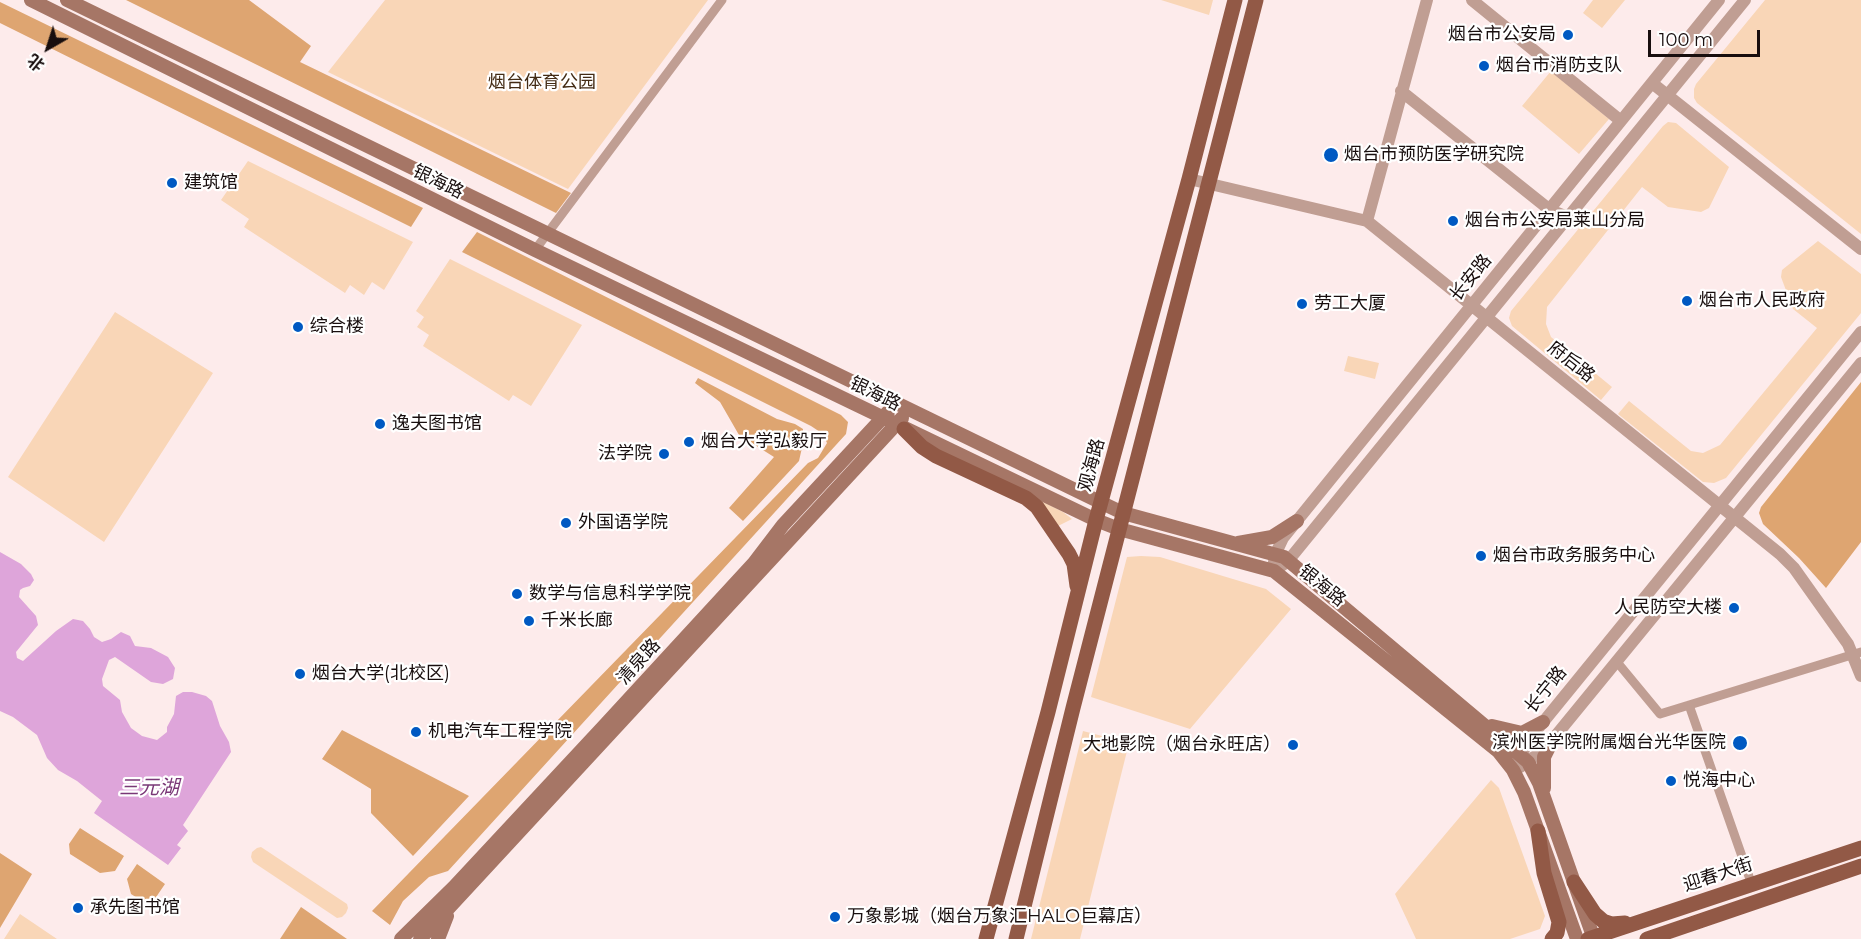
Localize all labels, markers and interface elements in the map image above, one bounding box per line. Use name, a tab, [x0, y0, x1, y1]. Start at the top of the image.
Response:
north arrow	[18, 18, 78, 78]
scale bar	[1651, 18, 1764, 56]
place label: 烟台市公安局	[1448, 24, 1556, 46]
marker: 烟台市公安局	[1561, 28, 1575, 42]
text: 100 m	[1659, 29, 1713, 51]
text: 北	[24, 50, 49, 75]
place label: 烟台市消防支队	[1496, 55, 1622, 77]
marker: 烟台市消防支队	[1477, 59, 1491, 73]
park label: 烟台体育公园	[488, 72, 596, 94]
place label: 烟台市预防医学研究院	[1344, 144, 1524, 166]
marker: 烟台市预防医学研究院	[1322, 146, 1340, 164]
street label: 银海路	[409, 160, 467, 204]
place label: 建筑馆	[184, 172, 238, 194]
marker: 建筑馆	[165, 176, 179, 190]
place label: 烟台市公安局莱山分局	[1465, 210, 1645, 232]
marker: 烟台市公安局莱山分局	[1446, 214, 1460, 228]
street label: 长安路	[1446, 250, 1496, 306]
place label: 烟台市人民政府	[1699, 290, 1825, 312]
place label: 劳工大厦	[1314, 293, 1386, 315]
marker: 烟台市人民政府	[1680, 294, 1694, 308]
marker: 劳工大厦	[1295, 297, 1309, 311]
place label: 综合楼	[310, 316, 364, 338]
marker: 综合楼	[291, 320, 305, 334]
street label: 府后路	[1543, 337, 1599, 387]
street label: 银海路	[846, 372, 904, 416]
place label: 逸夫图书馆	[392, 413, 482, 435]
marker: 逸夫图书馆	[373, 417, 387, 431]
place label: 烟台大学弘毅厅	[701, 431, 827, 453]
marker: 烟台大学弘毅厅	[682, 435, 696, 449]
street label: 观海路	[1075, 436, 1109, 494]
place label: 法学院	[598, 443, 652, 465]
marker: 法学院	[657, 447, 671, 461]
place label: 外国语学院	[578, 512, 668, 534]
marker: 外国语学院	[559, 516, 573, 530]
place label: 烟台市政务服务中心	[1493, 545, 1655, 567]
marker: 烟台市政务服务中心	[1474, 549, 1488, 563]
street label: 银海路	[1294, 561, 1350, 611]
place label: 数学与信息科学学院	[529, 583, 691, 605]
marker: 数学与信息科学学院	[510, 587, 524, 601]
place label: 人民防空大楼	[1614, 597, 1722, 619]
marker: 人民防空大楼	[1727, 601, 1741, 615]
place label: 千米长廊	[541, 610, 613, 632]
marker: 千米长廊	[522, 614, 536, 628]
street label: 清泉路	[613, 635, 665, 689]
street label: 长宁路	[1521, 662, 1571, 718]
place label: 烟台大学(北校区)	[312, 663, 450, 685]
marker: 烟台大学(北校区)	[293, 667, 307, 681]
place label: 机电汽车工程学院	[428, 721, 572, 743]
marker: 机电汽车工程学院	[409, 725, 423, 739]
place label: 滨州医学院附属烟台光华医院	[1492, 732, 1726, 754]
place label: 大地影院（烟台永旺店）	[1083, 734, 1281, 756]
marker: 滨州医学院附属烟台光华医院	[1731, 734, 1749, 752]
marker: 大地影院（烟台永旺店）	[1286, 738, 1300, 752]
place label: 悦海中心	[1683, 770, 1755, 792]
marker: 悦海中心	[1664, 774, 1678, 788]
water label: 三元湖	[119, 776, 179, 800]
street label: 迎春大街	[1680, 854, 1756, 896]
place label: 承先图书馆	[90, 897, 180, 919]
marker: 承先图书馆	[71, 901, 85, 915]
place label: 万象影城（烟台万象汇HALO巨幕店）	[847, 906, 1152, 928]
marker: 万象影城（烟台万象汇HALO巨幕店）	[828, 910, 842, 924]

